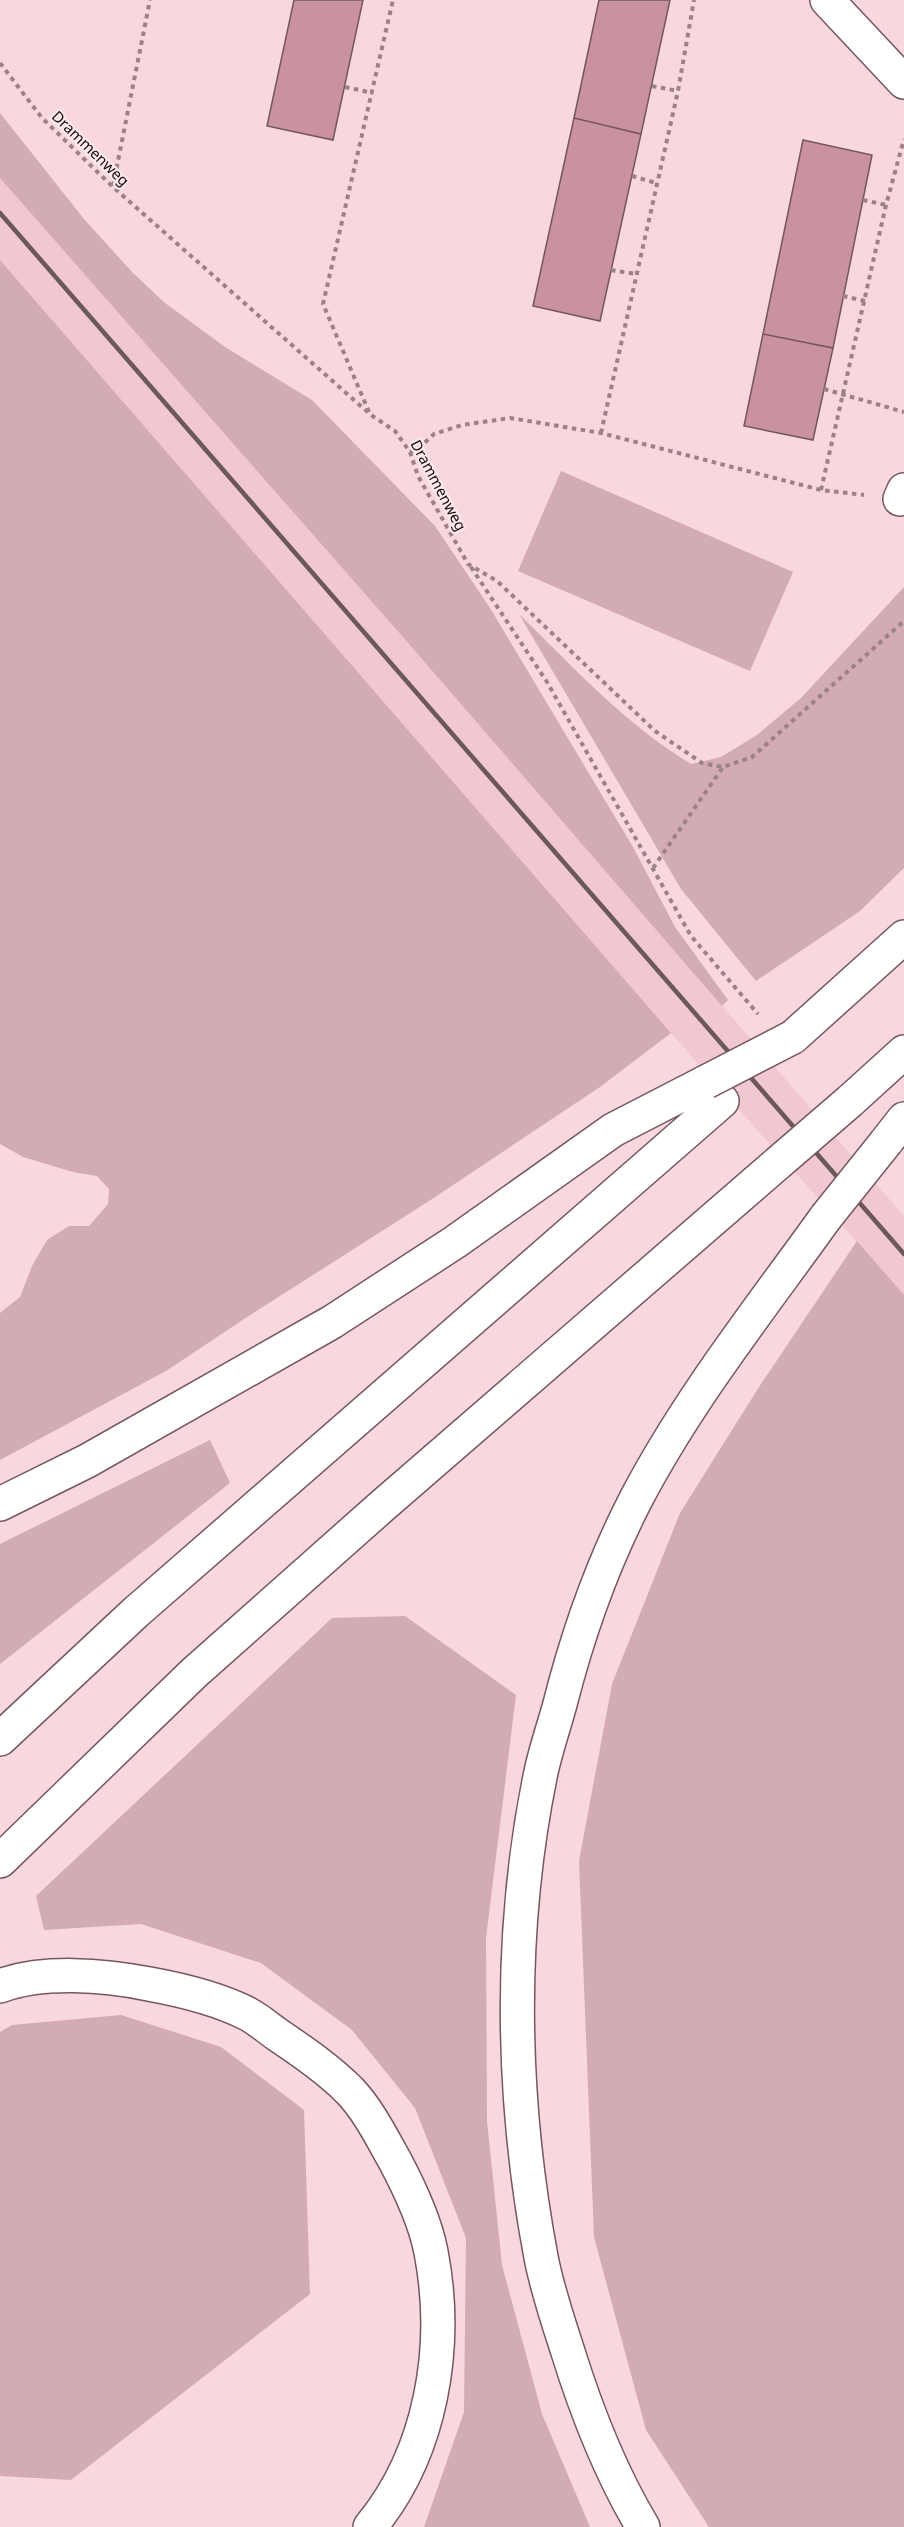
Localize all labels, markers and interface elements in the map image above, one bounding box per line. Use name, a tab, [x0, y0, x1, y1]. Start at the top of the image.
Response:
street label: Drammenweg	[48, 106, 134, 190]
street label: Drammenweg	[407, 436, 471, 534]

